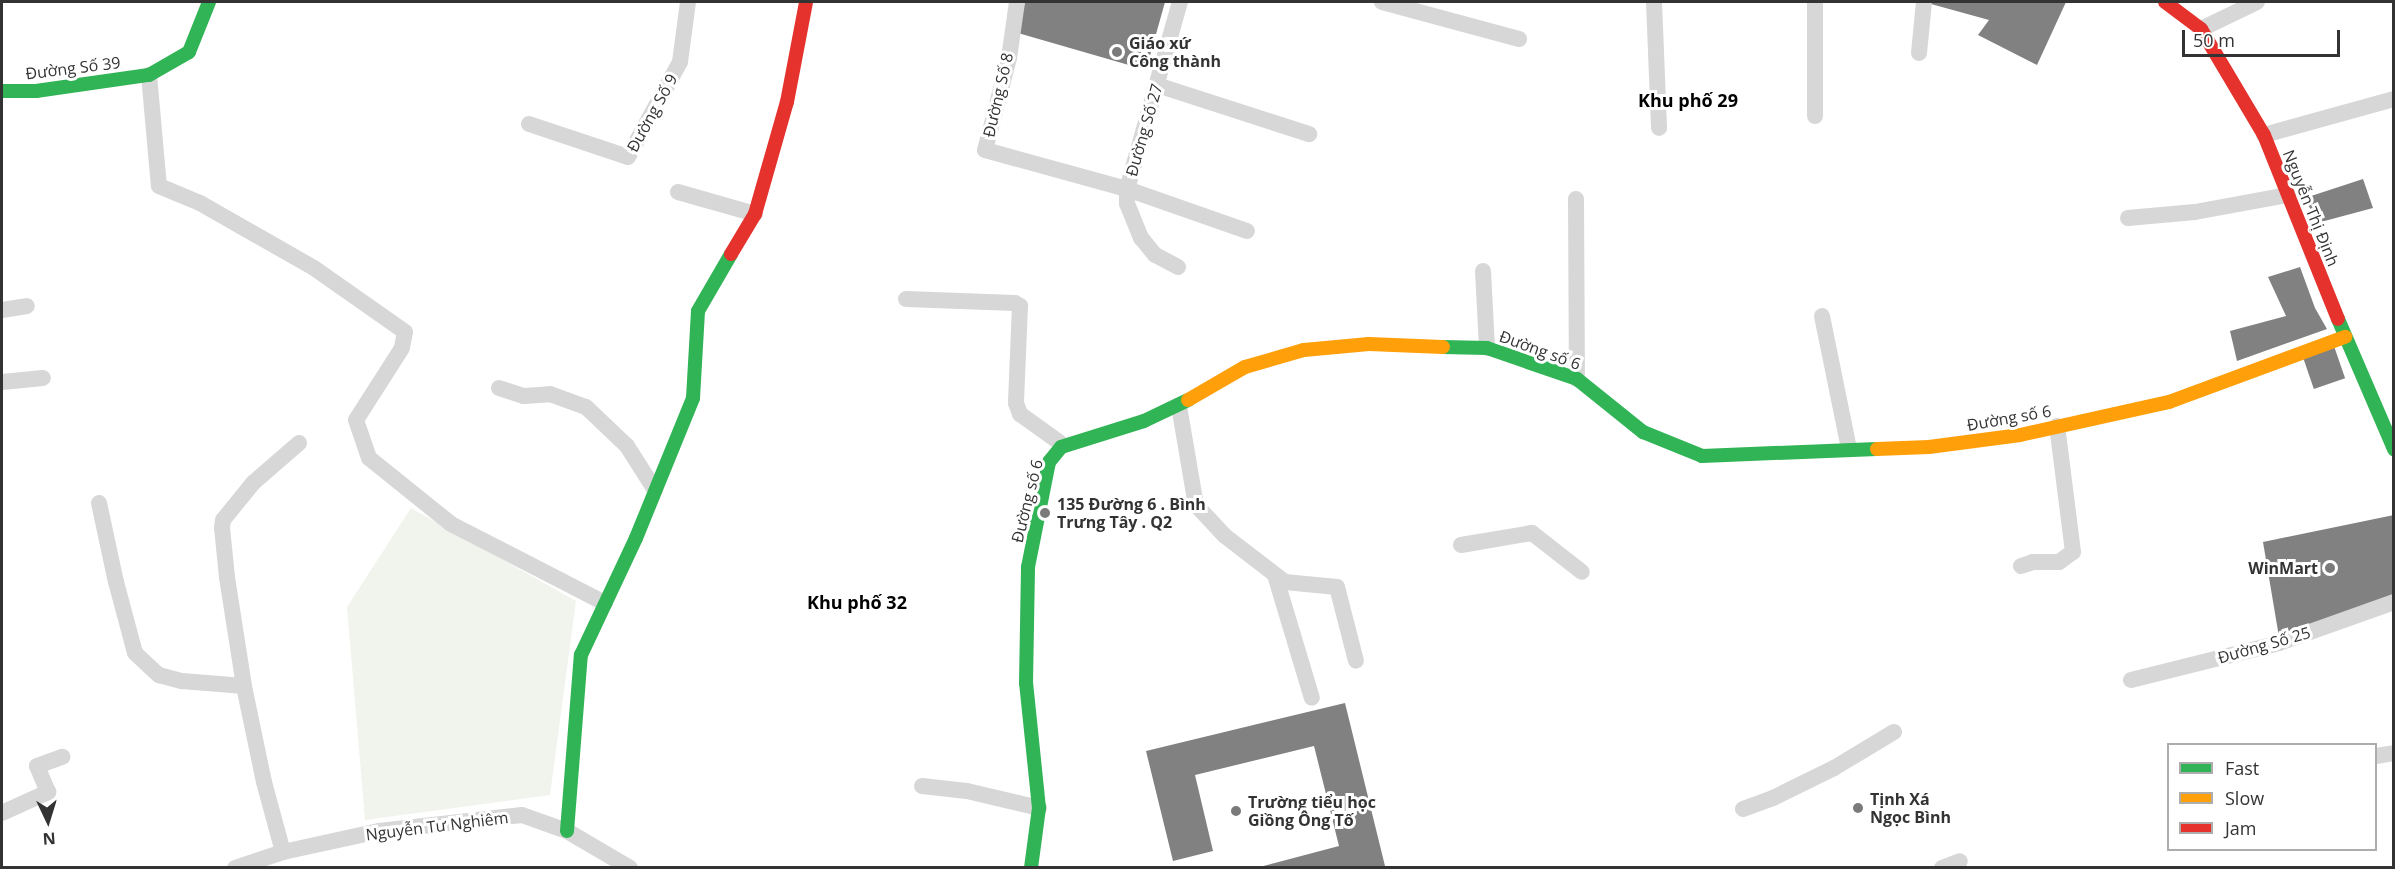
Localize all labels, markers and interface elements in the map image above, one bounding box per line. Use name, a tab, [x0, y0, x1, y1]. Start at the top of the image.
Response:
scale bar	[2185, 18, 2342, 56]
text: 50 m	[2193, 28, 2235, 52]
place label: Giáo xứ Công thành	[1129, 33, 1221, 71]
marker: Giáo xứ Công thành	[1110, 45, 1124, 59]
street label: Đường Số 8	[979, 51, 1017, 139]
street label: Đường Số 39	[24, 53, 122, 83]
street label: Đường Số 9	[623, 71, 681, 155]
street label: Đường Số 27	[1122, 81, 1166, 179]
district label: Khu phố 29	[1638, 89, 1738, 111]
street label: Nguyễn Thị Định	[2279, 147, 2343, 269]
street label: Đường số 6	[1497, 326, 1583, 374]
street label: Đường số 6	[1965, 401, 2053, 435]
street label: Đường số 6	[1007, 457, 1047, 545]
place label: 135 Đường 6 . Bình Trưng Tây . Q2	[1057, 494, 1206, 532]
marker: 135 Đường 6 . Bình Trưng Tây . Q2	[1038, 506, 1052, 520]
place label: WinMart	[2248, 558, 2318, 578]
marker: WinMart	[2323, 561, 2337, 575]
district label: Khu phố 32	[807, 591, 907, 613]
street label: Đường Số 25	[2215, 623, 2313, 667]
legend	[2167, 743, 2377, 851]
text: Fast	[2225, 756, 2259, 780]
text: Slow	[2225, 786, 2264, 810]
place label: Tịnh Xá Ngọc Bình	[1870, 789, 1951, 827]
north arrow	[18, 791, 78, 851]
place label: Trường tiểu học Giồng Ông Tố	[1248, 792, 1376, 830]
marker: Tịnh Xá Ngọc Bình	[1851, 801, 1865, 815]
marker: Trường tiểu học Giồng Ông Tố	[1229, 804, 1243, 818]
street label: Nguyễn Tư Nghiêm	[365, 808, 509, 844]
text: Jam	[2225, 816, 2257, 840]
text: N	[42, 828, 57, 850]

